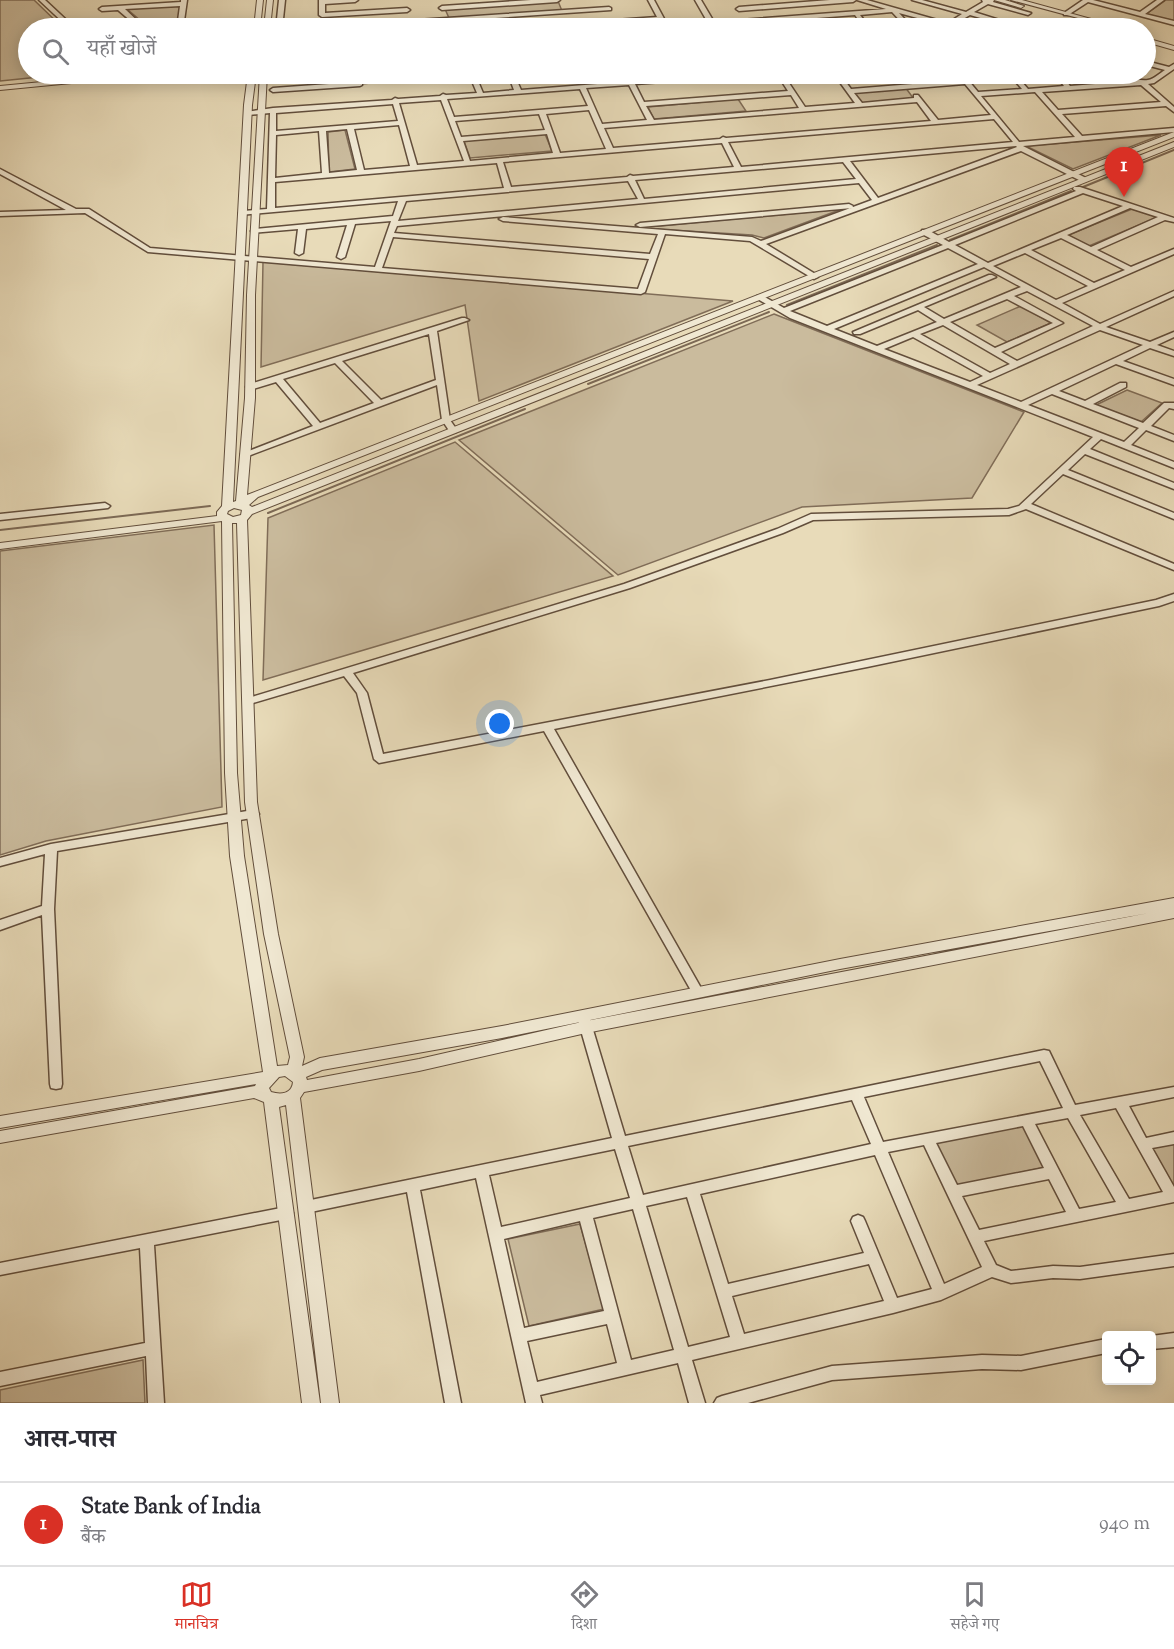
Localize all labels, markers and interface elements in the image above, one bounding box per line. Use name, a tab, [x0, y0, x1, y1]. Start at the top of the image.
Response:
search box	[18, 18, 1156, 84]
text: यहाँ खोजें	[87, 34, 156, 66]
icon: search	[39, 35, 72, 68]
pin: 1	[1104, 148, 1144, 197]
your location	[485, 709, 514, 738]
map controls	[1102, 1331, 1156, 1385]
button: locate	[1102, 1331, 1156, 1385]
text: आस-पास	[24, 1422, 116, 1459]
text: State Bank of India	[81, 1492, 261, 1524]
text: 1	[40, 1510, 47, 1539]
text: 940 m	[1099, 1510, 1150, 1539]
text: बैंक	[81, 1524, 105, 1553]
tab: मानचित्र	[175, 1578, 218, 1639]
tab: दिशा	[568, 1578, 601, 1639]
tab: सहेजे गए	[950, 1578, 999, 1639]

